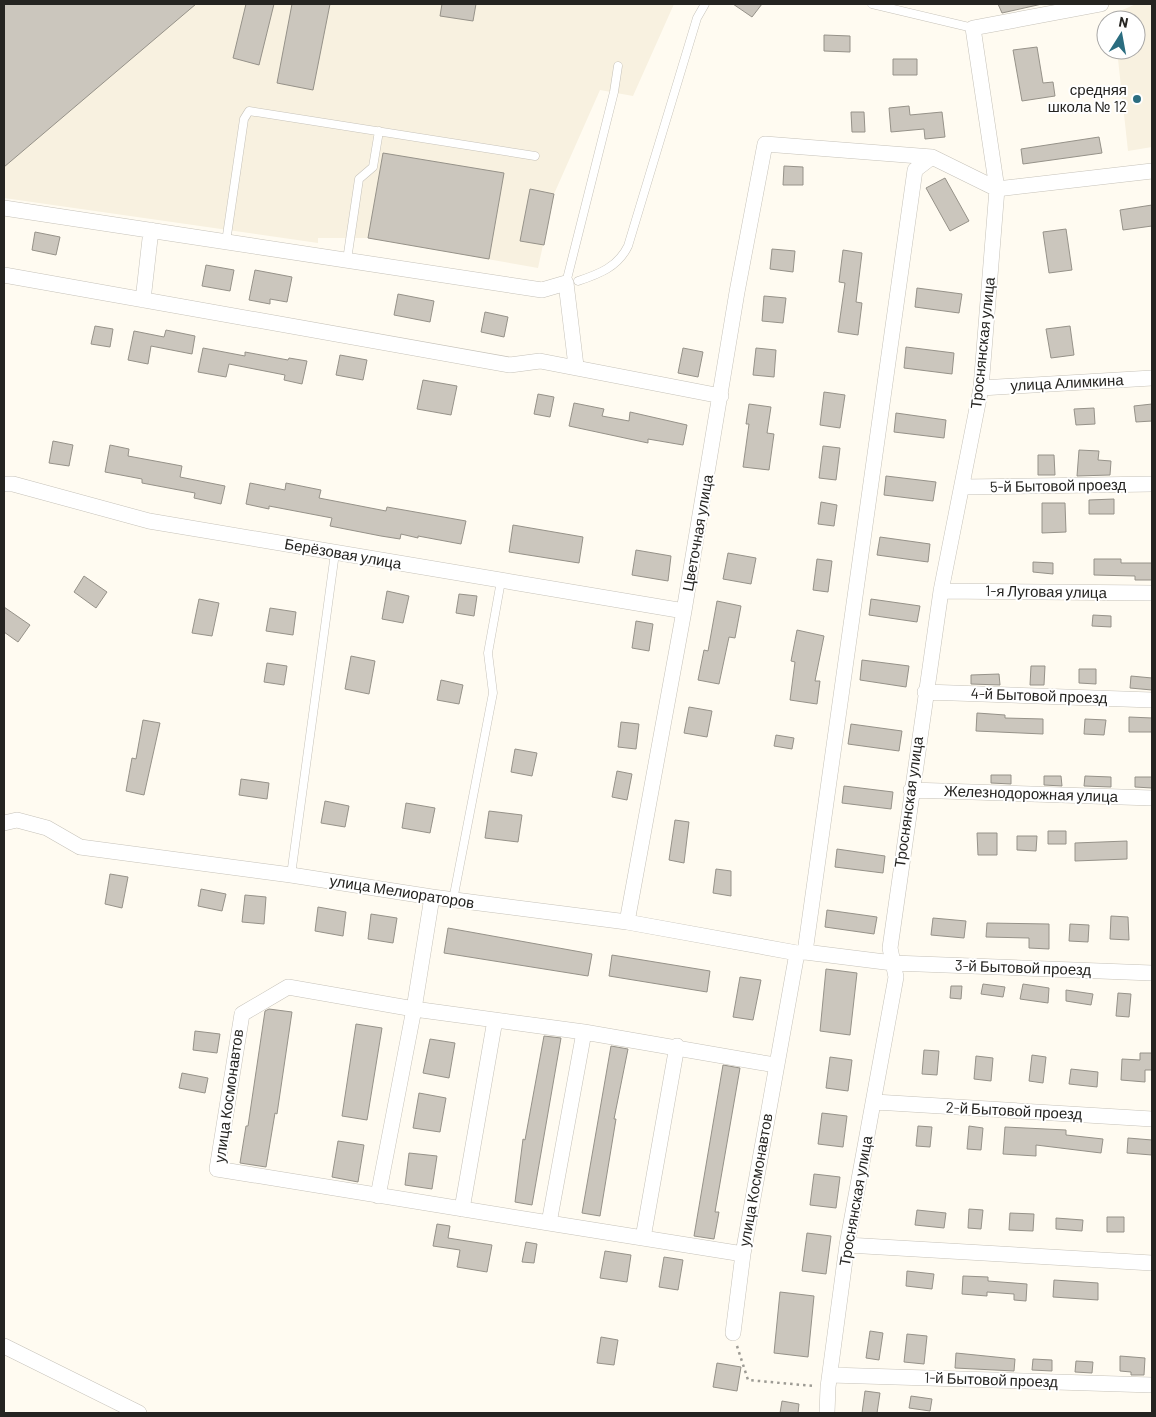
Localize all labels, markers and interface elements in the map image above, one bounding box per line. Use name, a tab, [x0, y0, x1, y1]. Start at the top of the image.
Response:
north arrow	[1096, 10, 1146, 60]
text: N	[1117, 13, 1130, 31]
place label: средняя школа № 12	[1048, 80, 1127, 115]
marker: средняя школа № 12	[1131, 93, 1143, 105]
street label: Троснянская улица	[966, 276, 998, 410]
street label: улица Алимкина	[1010, 370, 1125, 394]
street label: Цветочная улица	[678, 472, 716, 593]
street label: 5-й Бытовой проезд	[990, 475, 1127, 495]
street label: Берёзовая улица	[283, 534, 404, 572]
street label: 1-я Луговая улица	[985, 581, 1108, 601]
street label: 4-й Бытовой проезд	[970, 684, 1108, 706]
street label: Троснянская улица	[890, 734, 926, 869]
street label: Железнодорожная улица	[944, 781, 1119, 805]
street label: улица Мелиораторов	[329, 871, 476, 911]
street label: 3-й Бытовой проезд	[955, 956, 1092, 978]
street label: улица Космонавтов	[210, 1028, 246, 1164]
street label: 2-й Бытовой проезд	[945, 1097, 1083, 1123]
street label: улица Космонавтов	[734, 1112, 776, 1248]
street label: Троснянская улица	[835, 1133, 875, 1268]
street label: 1-й Бытовой проезд	[924, 1368, 1058, 1390]

